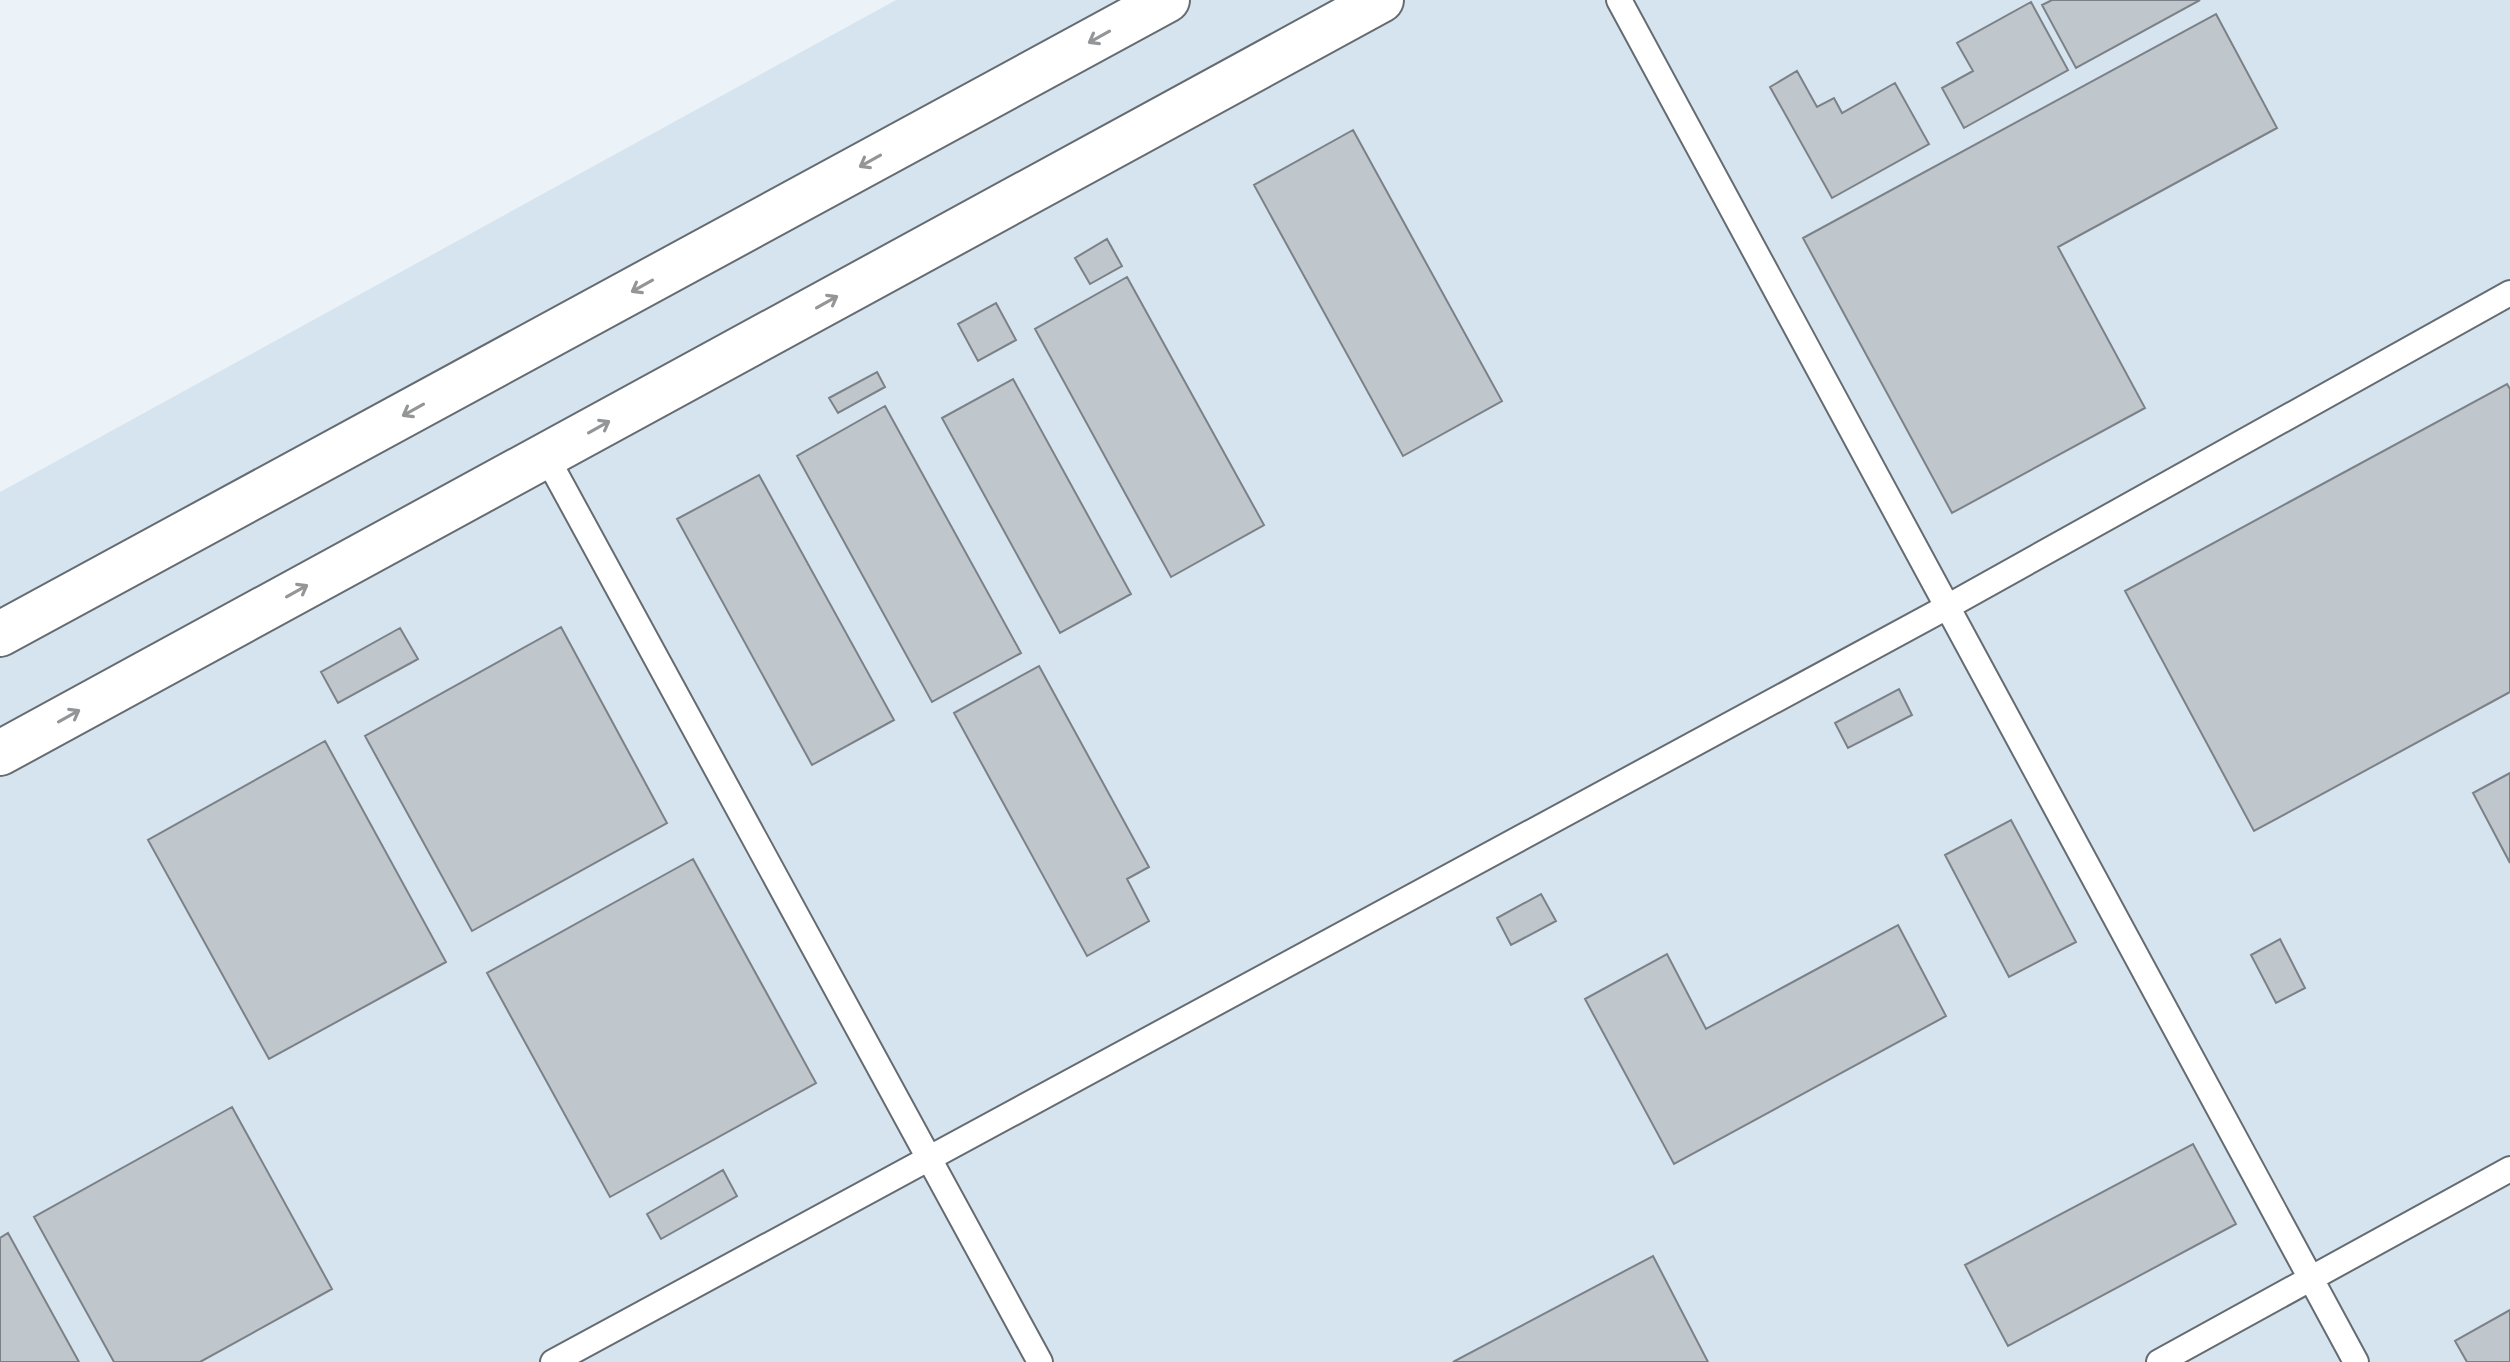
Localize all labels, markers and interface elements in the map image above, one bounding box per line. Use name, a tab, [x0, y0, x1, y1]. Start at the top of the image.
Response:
one-way arrow	[1087, 30, 1111, 46]
one-way arrow	[859, 154, 882, 170]
one-way arrow	[630, 278, 654, 294]
one-way arrow	[815, 294, 839, 310]
one-way arrow	[402, 402, 426, 418]
one-way arrow	[587, 419, 610, 435]
one-way arrow	[285, 583, 308, 599]
one-way arrow	[56, 707, 80, 723]

